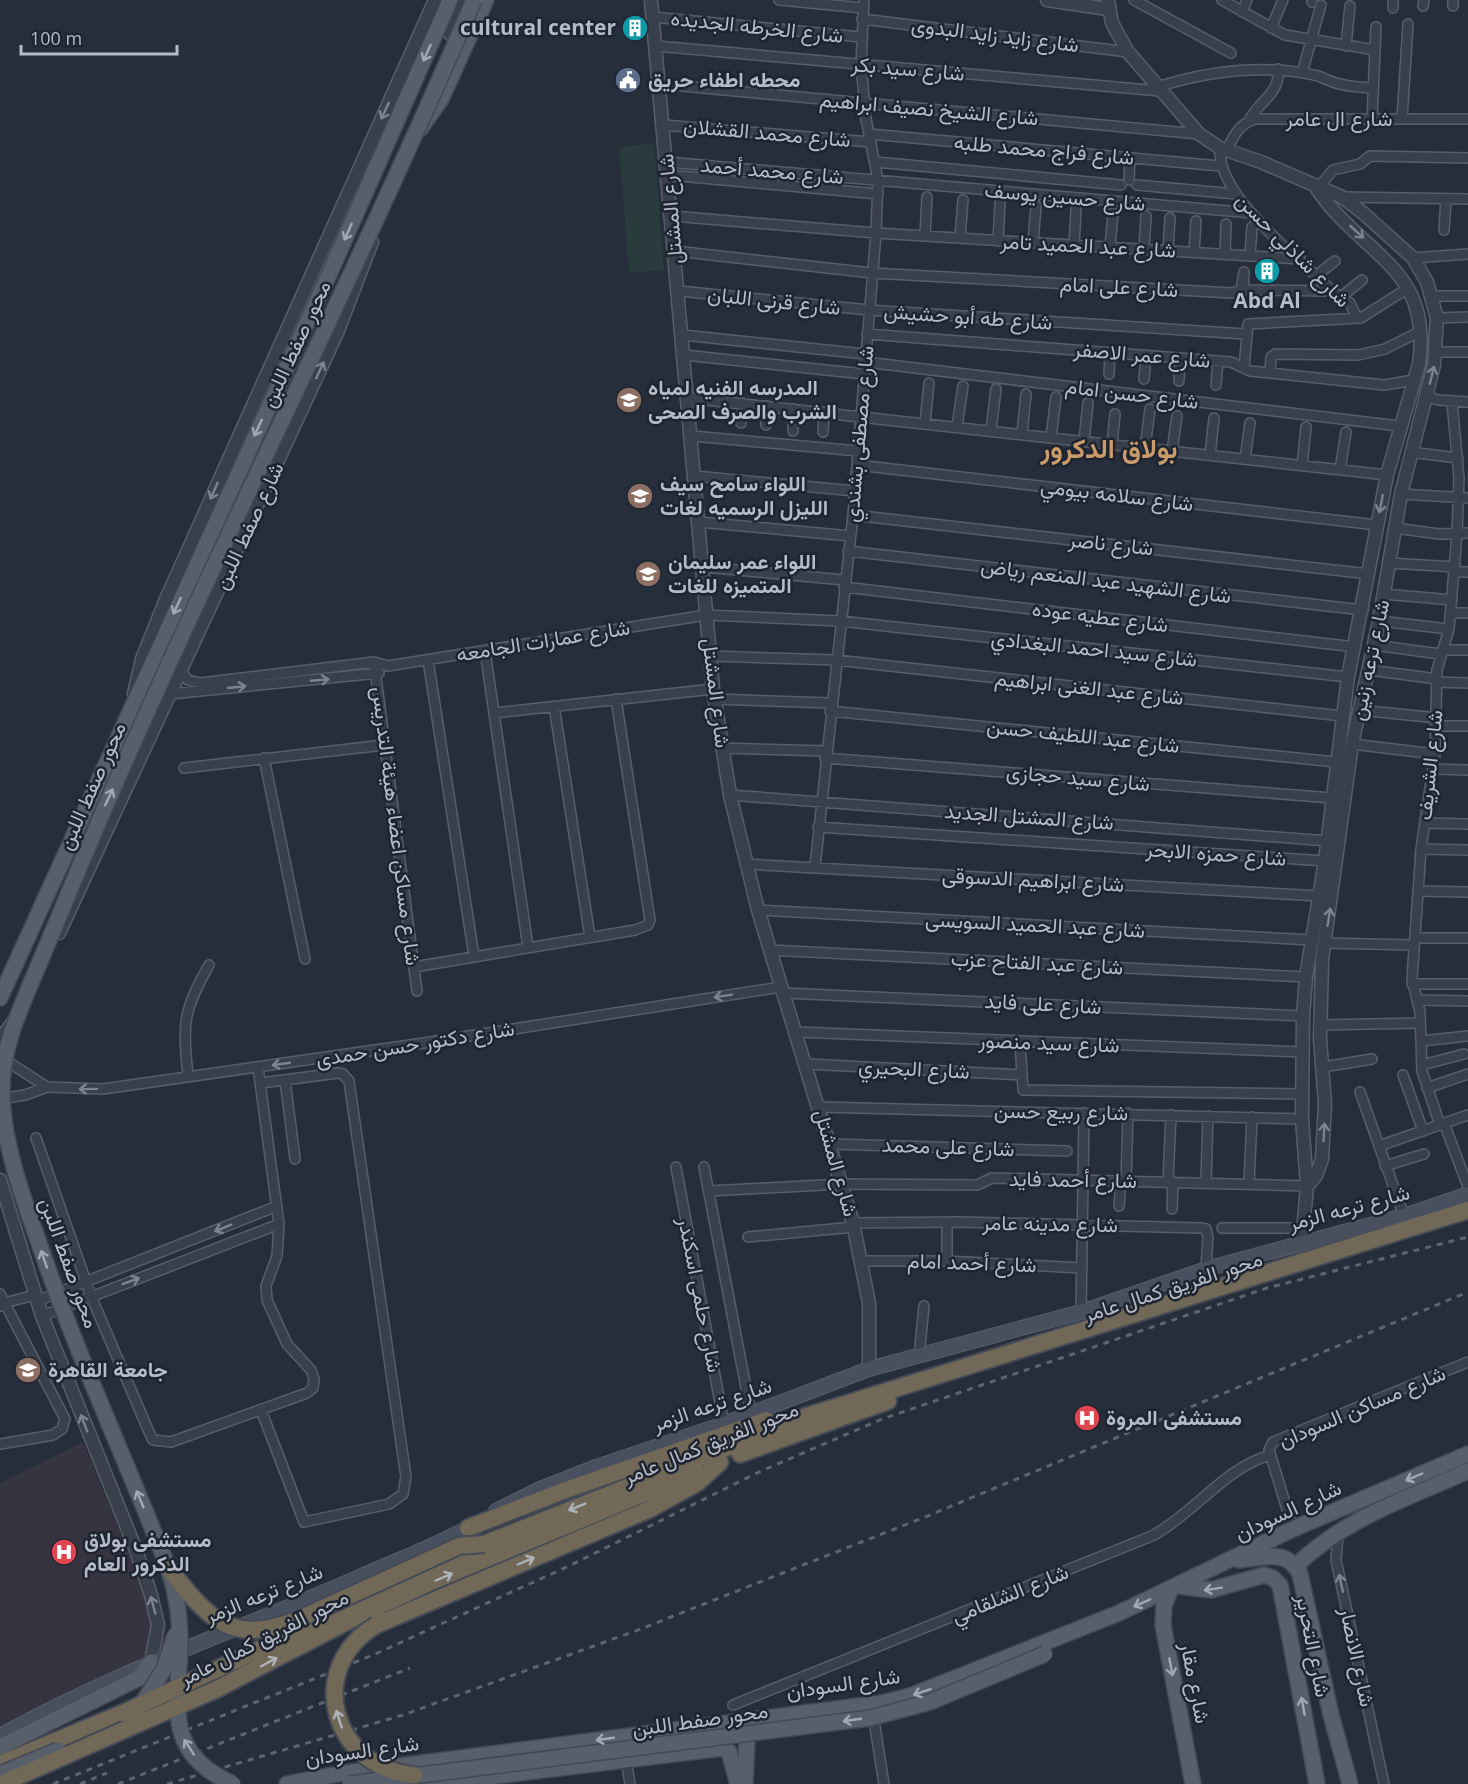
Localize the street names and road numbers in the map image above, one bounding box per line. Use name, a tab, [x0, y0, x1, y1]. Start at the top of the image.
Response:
street label: شارع الخرطه الجديده	[669, 3, 845, 50]
street label: شارع زايد زايد البدوى	[910, 10, 1081, 59]
street label: شارع سيد بكر	[849, 49, 966, 88]
street label: شارع الشيخ نصيف ابراهيم	[818, 84, 1040, 133]
street label: شارع ال عامر	[1284, 104, 1393, 133]
street label: شارع محمد القشلان	[682, 111, 852, 154]
street label: شارع فراج محمد طلبه	[953, 127, 1135, 172]
street label: شارع محمد أحمد	[699, 150, 845, 191]
street label: شارع المشتل	[651, 153, 690, 265]
street label: شارع حسين يوسف	[983, 175, 1147, 218]
street label: شارع شاذلي حسن	[1227, 186, 1357, 316]
street label: شارع عبد الحميد تامر	[998, 226, 1177, 265]
street label: شارع على امام	[1059, 269, 1179, 304]
street label: محور صفط اللبن	[253, 276, 337, 412]
street label: شارع قرنى اللبان	[706, 279, 842, 322]
street label: شارع طه أبو حشيش	[883, 296, 1053, 337]
street label: شارع عمر الاصفر	[1071, 334, 1212, 375]
street label: شارع مصطفى بشندي	[836, 344, 884, 524]
street label: شارع حسن امام	[1064, 371, 1200, 416]
street label: شارع صفط اللبن	[206, 457, 291, 594]
street label: شارع سلامه بيومي	[1039, 471, 1195, 521]
street label: شارع ناصر	[1066, 525, 1155, 562]
street label: شارع الشهيد عبد المنعم رياض	[979, 551, 1233, 610]
street label: شارع عطيه عوده	[1030, 594, 1170, 639]
street label: شارع ترعه زنين	[1343, 597, 1396, 723]
street label: شارع عمارات الجامعه	[454, 612, 632, 669]
street label: شارع سيد احمد البغدادي	[989, 623, 1199, 677]
street label: شارع المشتل	[695, 636, 738, 750]
street label: شارع عبد الغنى ابراهيم	[993, 663, 1185, 712]
street label: شارع مساكن اعضاء هيئة التدريس	[365, 685, 428, 967]
street label: شارع الشريف	[1409, 708, 1450, 821]
street label: شارع عبد اللطيف حسن	[985, 711, 1181, 760]
street label: محور صفط اللبن	[50, 717, 132, 854]
street label: شارع سيد حجازى	[1005, 757, 1151, 798]
street label: شارع المشتل الجديد	[943, 796, 1115, 837]
street label: شارع حمزه الابحر	[1144, 834, 1287, 873]
street label: شارع ابراهيم الدسوقى	[941, 860, 1125, 899]
street label: شارع عبد الحميد السويسى	[924, 904, 1146, 945]
street label: شارع عبد الفتاح عزب	[950, 944, 1124, 982]
street label: شارع على فايد	[984, 986, 1102, 1021]
street label: شارع دكتور حسن حمدى	[313, 1013, 516, 1074]
street label: شارع سيد منصور	[977, 1026, 1120, 1059]
street label: شارع البحيري	[857, 1051, 970, 1089]
street label: شارع ربيع حسن	[994, 1096, 1128, 1127]
street label: شارع المشتل	[807, 1106, 866, 1220]
street label: شارع على محمد	[881, 1130, 1015, 1163]
street label: شارع أحمد فايد	[1009, 1164, 1137, 1195]
street label: شارع ترعه الزمر	[1284, 1177, 1413, 1238]
street label: محور صفط اللبن	[33, 1193, 107, 1332]
street label: شارع مدينه عامر	[981, 1208, 1118, 1239]
street label: شارع حلمى اسكندر	[671, 1214, 730, 1375]
street label: محور الفريق كمال عامر	[1079, 1244, 1266, 1329]
street label: شارع أحمد امام	[907, 1246, 1037, 1279]
street label: شارع مساكن السودان	[1274, 1358, 1450, 1455]
street label: شارع ترعه الزمر	[647, 1371, 775, 1439]
street label: محور الفريق كمال عامر	[618, 1394, 802, 1490]
street label: شارع السودان	[1230, 1473, 1346, 1548]
street label: شارع ترعه الزمر	[200, 1557, 327, 1631]
street label: شارع الشلقامي	[947, 1557, 1074, 1633]
street label: محور الفريق كمال عامر	[173, 1582, 353, 1692]
street label: شارع التحرير	[1289, 1591, 1338, 1700]
street label: شارع الانصار	[1333, 1603, 1382, 1709]
street label: شارع مقار	[1173, 1639, 1218, 1726]
street label: شارع السودان	[784, 1661, 902, 1706]
street label: محور صفط اللبن	[630, 1696, 770, 1742]
street label: شارع السودان	[303, 1728, 421, 1773]

